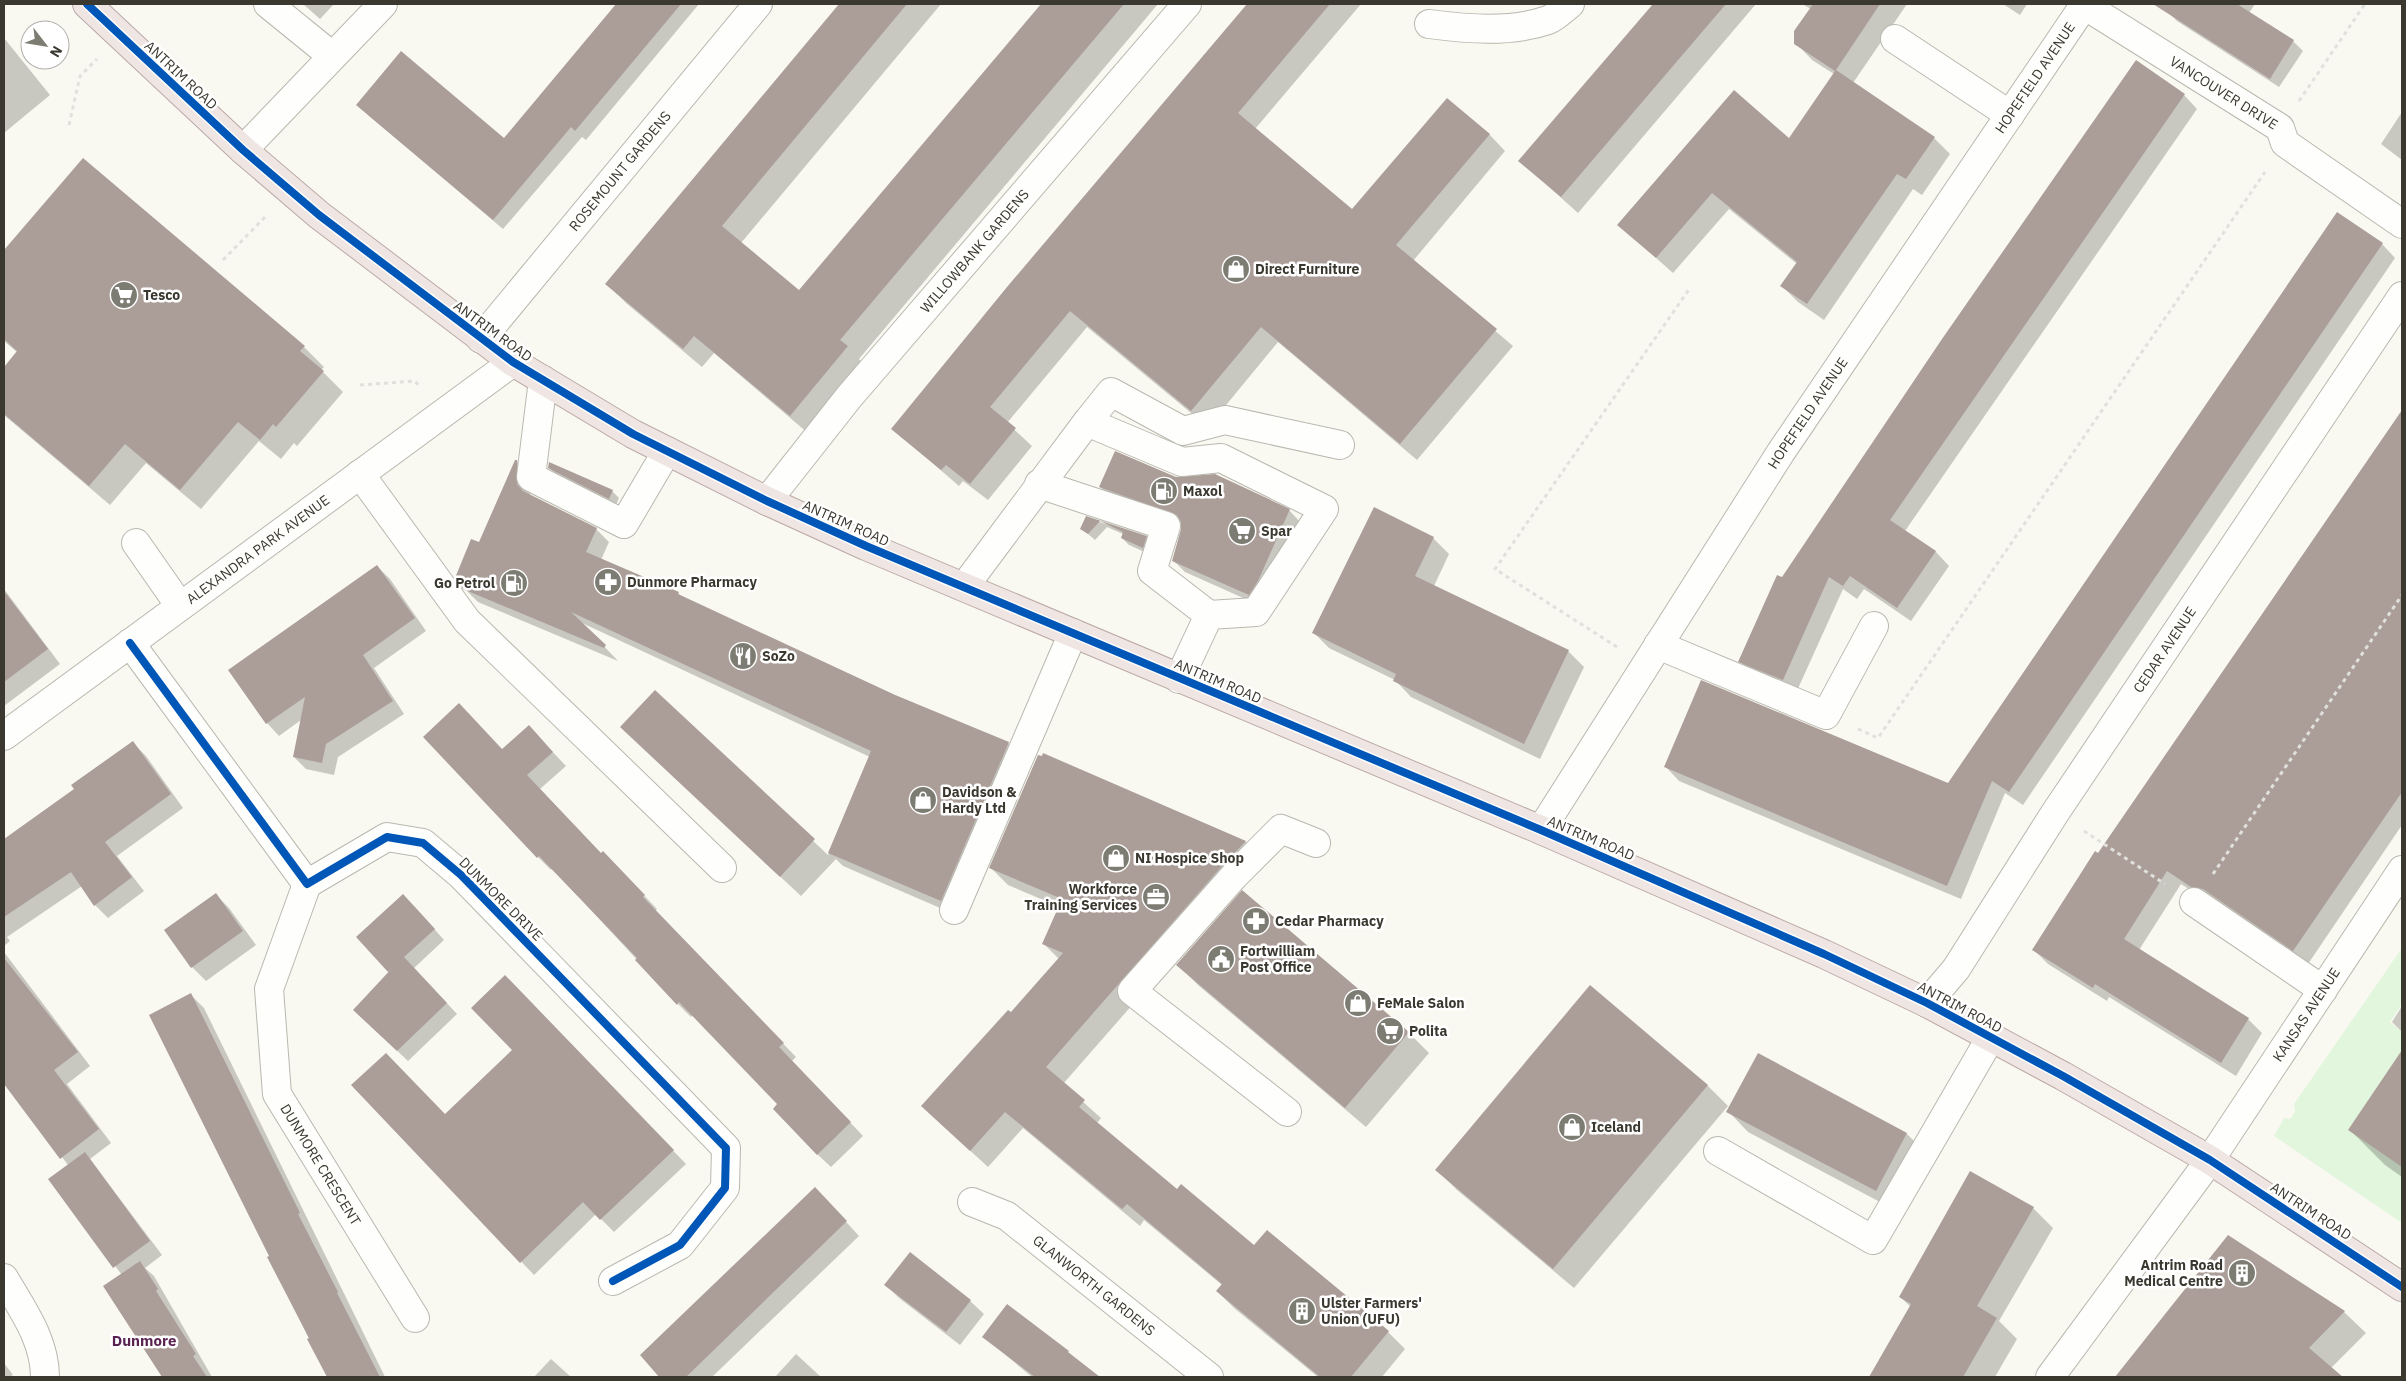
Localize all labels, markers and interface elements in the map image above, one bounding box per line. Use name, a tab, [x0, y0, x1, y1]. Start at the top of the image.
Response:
street label: HOPEFIELD AVENUE	[1991, 19, 2079, 137]
north arrow	[20, 20, 70, 70]
street label: ANTRIM ROAD	[141, 37, 221, 113]
text: N	[46, 43, 66, 61]
street label: VANCOUVER DRIVE	[2166, 52, 2281, 133]
street label: ROSEMOUNT GARDENS	[565, 107, 675, 235]
street label: WILLOWBANK GARDENS	[916, 185, 1033, 317]
shop icon: Direct Furniture	[1221, 254, 1251, 284]
place label: Direct Furniture	[1255, 260, 1360, 278]
supermarket icon: Tesco	[109, 280, 139, 310]
place label: Tesco	[143, 286, 180, 304]
street label: ANTRIM ROAD	[450, 296, 536, 366]
street label: HOPEFIELD AVENUE	[1764, 354, 1852, 472]
fuel station icon: Maxol	[1149, 476, 1179, 506]
place label: Maxol	[1183, 482, 1222, 500]
street label: ALEXANDRA PARK AVENUE	[183, 491, 333, 608]
street label: ANTRIM ROAD	[800, 496, 892, 550]
supermarket icon: Spar	[1227, 516, 1257, 546]
place label: Spar	[1261, 522, 1292, 540]
pharmacy icon: Dunmore Pharmacy	[593, 567, 623, 597]
fuel station icon: Go Petrol	[499, 568, 529, 598]
place label: Dunmore Pharmacy	[627, 573, 757, 591]
place label: Go Petrol	[434, 574, 495, 592]
street label: CEDAR AVENUE	[2129, 603, 2200, 696]
restaurant icon: SoZo	[728, 641, 758, 671]
place label: SoZo	[762, 647, 795, 665]
street label: ANTRIM ROAD	[1172, 655, 1264, 707]
place label: Davidson & Hardy Ltd	[942, 783, 1017, 817]
shop icon: Davidson & Hardy Ltd	[908, 785, 938, 815]
street label: ANTRIM ROAD	[1545, 812, 1637, 864]
shop icon: NI Hospice Shop	[1101, 843, 1131, 873]
place label: NI Hospice Shop	[1135, 849, 1244, 867]
street label: DUNMORE DRIVE	[455, 853, 547, 945]
place label: Workforce Training Services	[1024, 880, 1137, 914]
office icon: Workforce Training Services	[1141, 882, 1171, 912]
pharmacy icon: Cedar Pharmacy	[1241, 906, 1271, 936]
place label: Cedar Pharmacy	[1275, 912, 1384, 930]
place label: Fortwilliam Post Office	[1240, 942, 1315, 976]
public building icon: Fortwilliam Post Office	[1206, 944, 1236, 974]
street label: KANSAS AVENUE	[2269, 964, 2344, 1065]
street label: ANTRIM ROAD	[1915, 977, 2005, 1037]
shop icon: FeMale Salon	[1343, 988, 1373, 1018]
place label: FeMale Salon	[1377, 994, 1465, 1012]
supermarket icon: Polita	[1375, 1016, 1405, 1046]
place label: Polita	[1409, 1022, 1447, 1040]
street label: DUNMORE CRESCENT	[276, 1101, 365, 1229]
shop icon: Iceland	[1557, 1112, 1587, 1142]
place label: Iceland	[1591, 1118, 1641, 1136]
street label: ANTRIM ROAD	[2267, 1178, 2355, 1244]
street label: GLANWORTH GARDENS	[1029, 1231, 1159, 1340]
place label: Antrim Road Medical Centre	[2124, 1256, 2223, 1290]
building icon: Antrim Road Medical Centre	[2227, 1258, 2257, 1288]
place label: Ulster Farmers' Union (UFU)	[1321, 1294, 1422, 1328]
building icon: Ulster Farmers' Union (UFU)	[1287, 1296, 1317, 1326]
district label: Dunmore	[112, 1331, 176, 1350]

